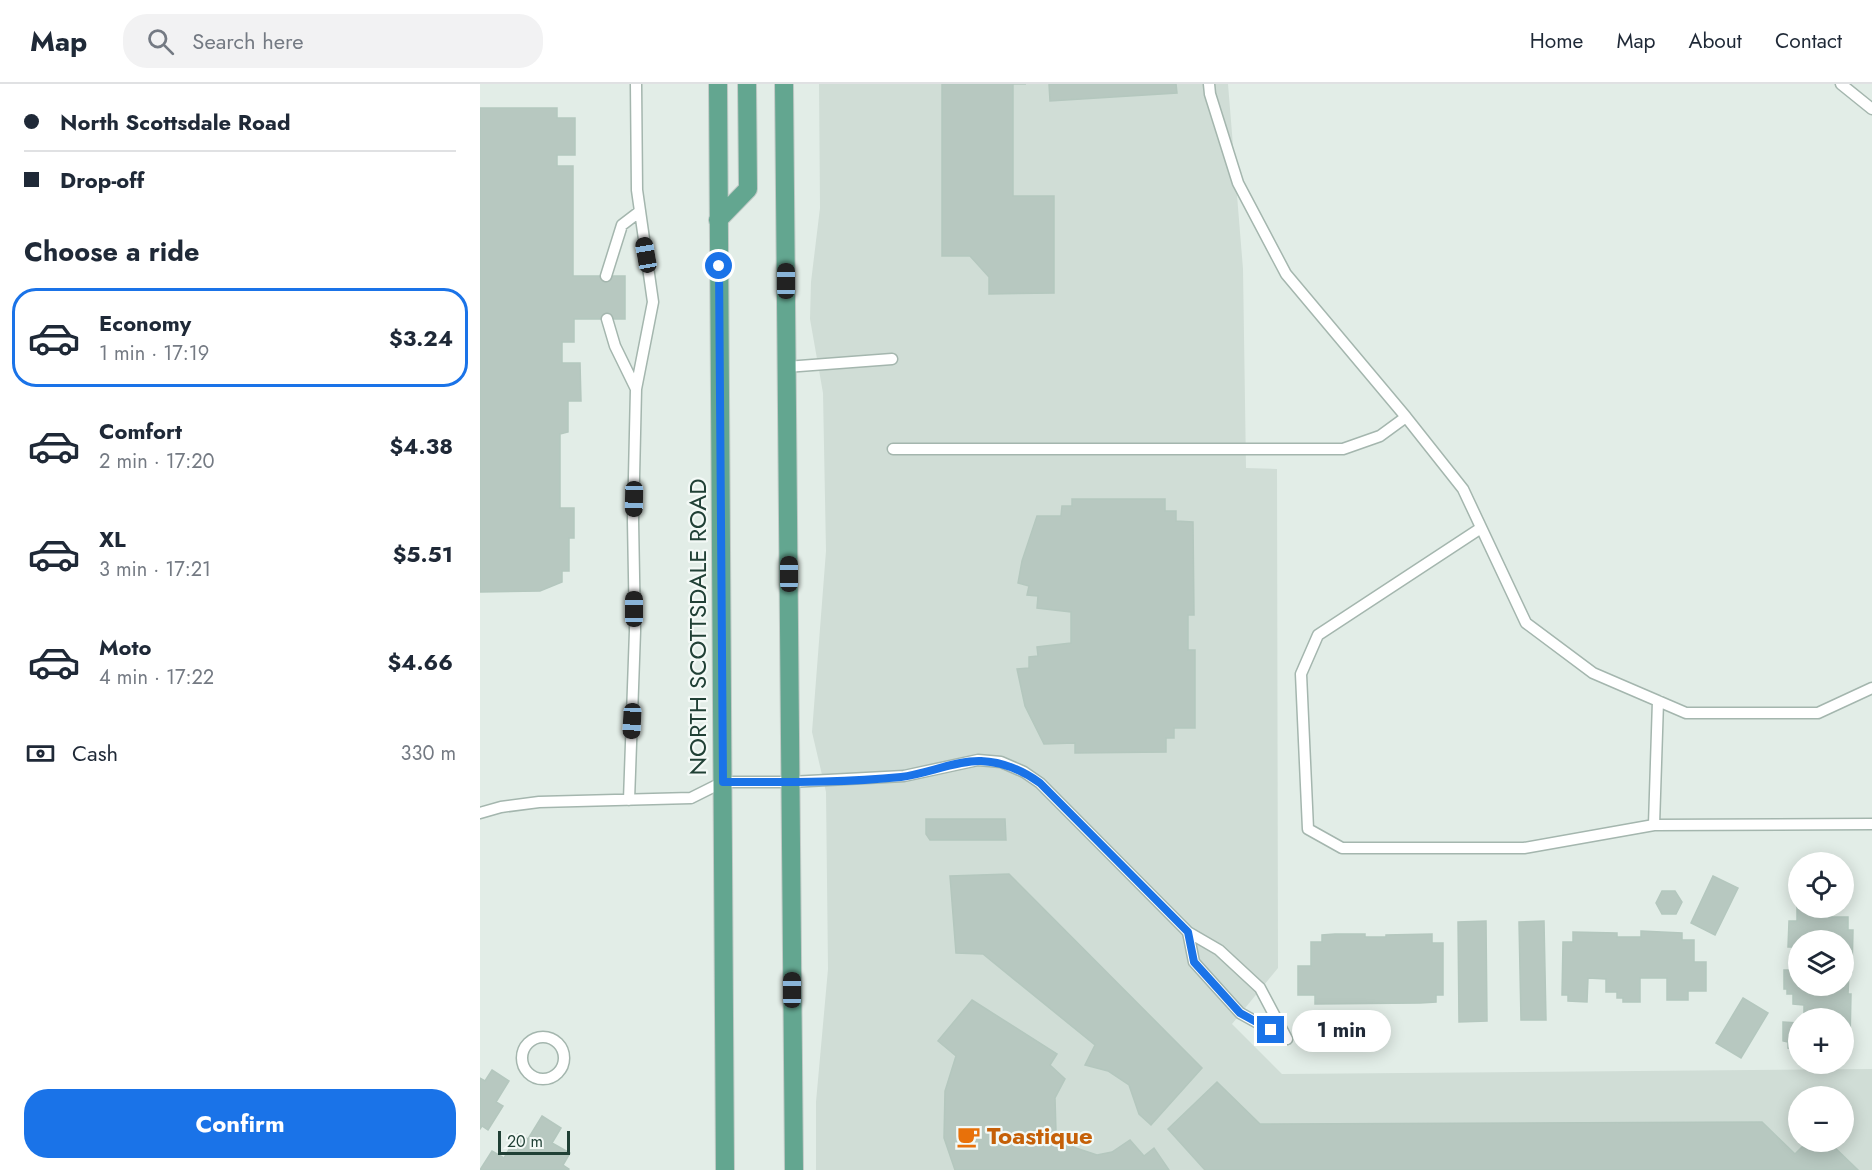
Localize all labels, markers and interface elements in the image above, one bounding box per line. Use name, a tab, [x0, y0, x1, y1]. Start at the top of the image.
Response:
search box	[123, 14, 543, 68]
text: Map	[30, 21, 87, 62]
icon: search	[144, 25, 177, 58]
text: Search here	[192, 25, 304, 57]
text: Home	[1530, 26, 1583, 56]
text: Map	[1616, 26, 1656, 56]
text: About	[1689, 26, 1742, 56]
text: Contact	[1775, 26, 1842, 56]
text: North Scottsdale Road	[60, 106, 290, 138]
text: Drop-off	[60, 164, 144, 196]
text: Choose a ride	[24, 232, 199, 271]
car	[634, 236, 658, 274]
route start	[705, 252, 732, 279]
car	[777, 263, 795, 299]
text: Economy	[99, 307, 191, 339]
icon: car	[27, 311, 81, 365]
text: $3.24	[389, 322, 453, 354]
text: 1 min · 17:19	[99, 339, 209, 368]
text: Comfort	[99, 415, 182, 447]
icon: car	[27, 419, 81, 473]
text: $4.38	[389, 430, 453, 462]
text: 2 min · 17:20	[99, 447, 215, 476]
street label: NORTH SCOTTSDALE ROAD	[680, 478, 715, 776]
car	[625, 481, 643, 517]
text: XL	[99, 523, 126, 555]
icon: car	[27, 527, 81, 581]
text: $5.51	[393, 538, 453, 570]
text: 3 min · 17:21	[99, 555, 211, 584]
car	[780, 556, 798, 592]
car	[625, 591, 643, 627]
text: Moto	[99, 631, 152, 663]
icon: car	[27, 635, 81, 689]
text: $4.66	[387, 646, 453, 678]
text: 4 min · 17:22	[99, 663, 214, 692]
car	[622, 703, 642, 739]
icon: cash	[24, 737, 57, 770]
text: Cash	[72, 737, 118, 769]
text: 330 m	[401, 739, 456, 768]
map controls	[1788, 852, 1854, 1152]
button: locate	[1788, 852, 1854, 918]
button: layers	[1788, 930, 1854, 996]
car	[783, 972, 801, 1008]
button: +	[1788, 1008, 1854, 1074]
callout: 1 min	[1292, 1009, 1391, 1051]
route end	[1257, 1016, 1284, 1043]
text: 1 min	[1317, 1016, 1366, 1045]
button: −	[1788, 1086, 1854, 1152]
button: Confirm	[24, 1089, 456, 1158]
place label: Toastique	[987, 1118, 1093, 1153]
cafe icon: Toastique	[956, 1123, 982, 1149]
scale bar	[498, 1128, 570, 1156]
text: 20 m	[507, 1130, 543, 1153]

